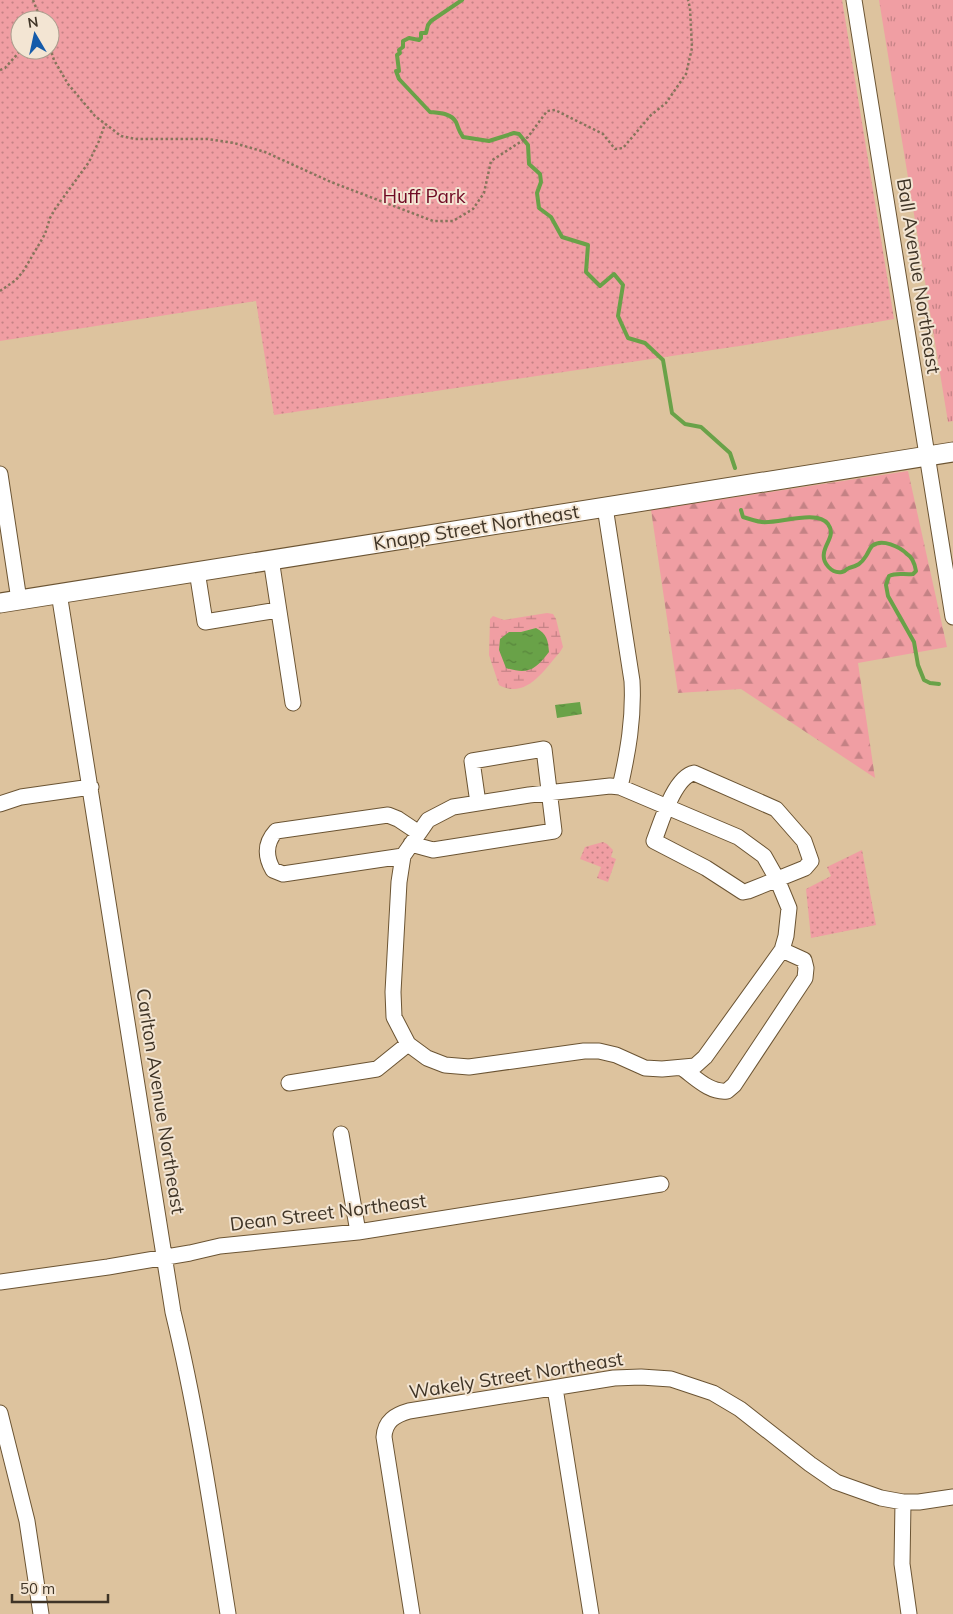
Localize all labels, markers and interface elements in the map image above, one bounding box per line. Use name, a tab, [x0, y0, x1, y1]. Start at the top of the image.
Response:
north arrow	[10, 10, 60, 60]
text: N	[26, 12, 40, 32]
street label: Ball Avenue Northeast	[892, 177, 946, 376]
park label: Huff Park	[382, 184, 466, 208]
street label: Knapp Street Northeast	[372, 499, 581, 555]
street label: Carlton Avenue Northeast	[131, 986, 191, 1216]
street label: Dean Street Northeast	[229, 1188, 428, 1236]
street label: Wakely Street Northeast	[407, 1346, 625, 1404]
scale bar	[12, 1572, 109, 1604]
text: 50 m	[20, 1579, 55, 1598]

